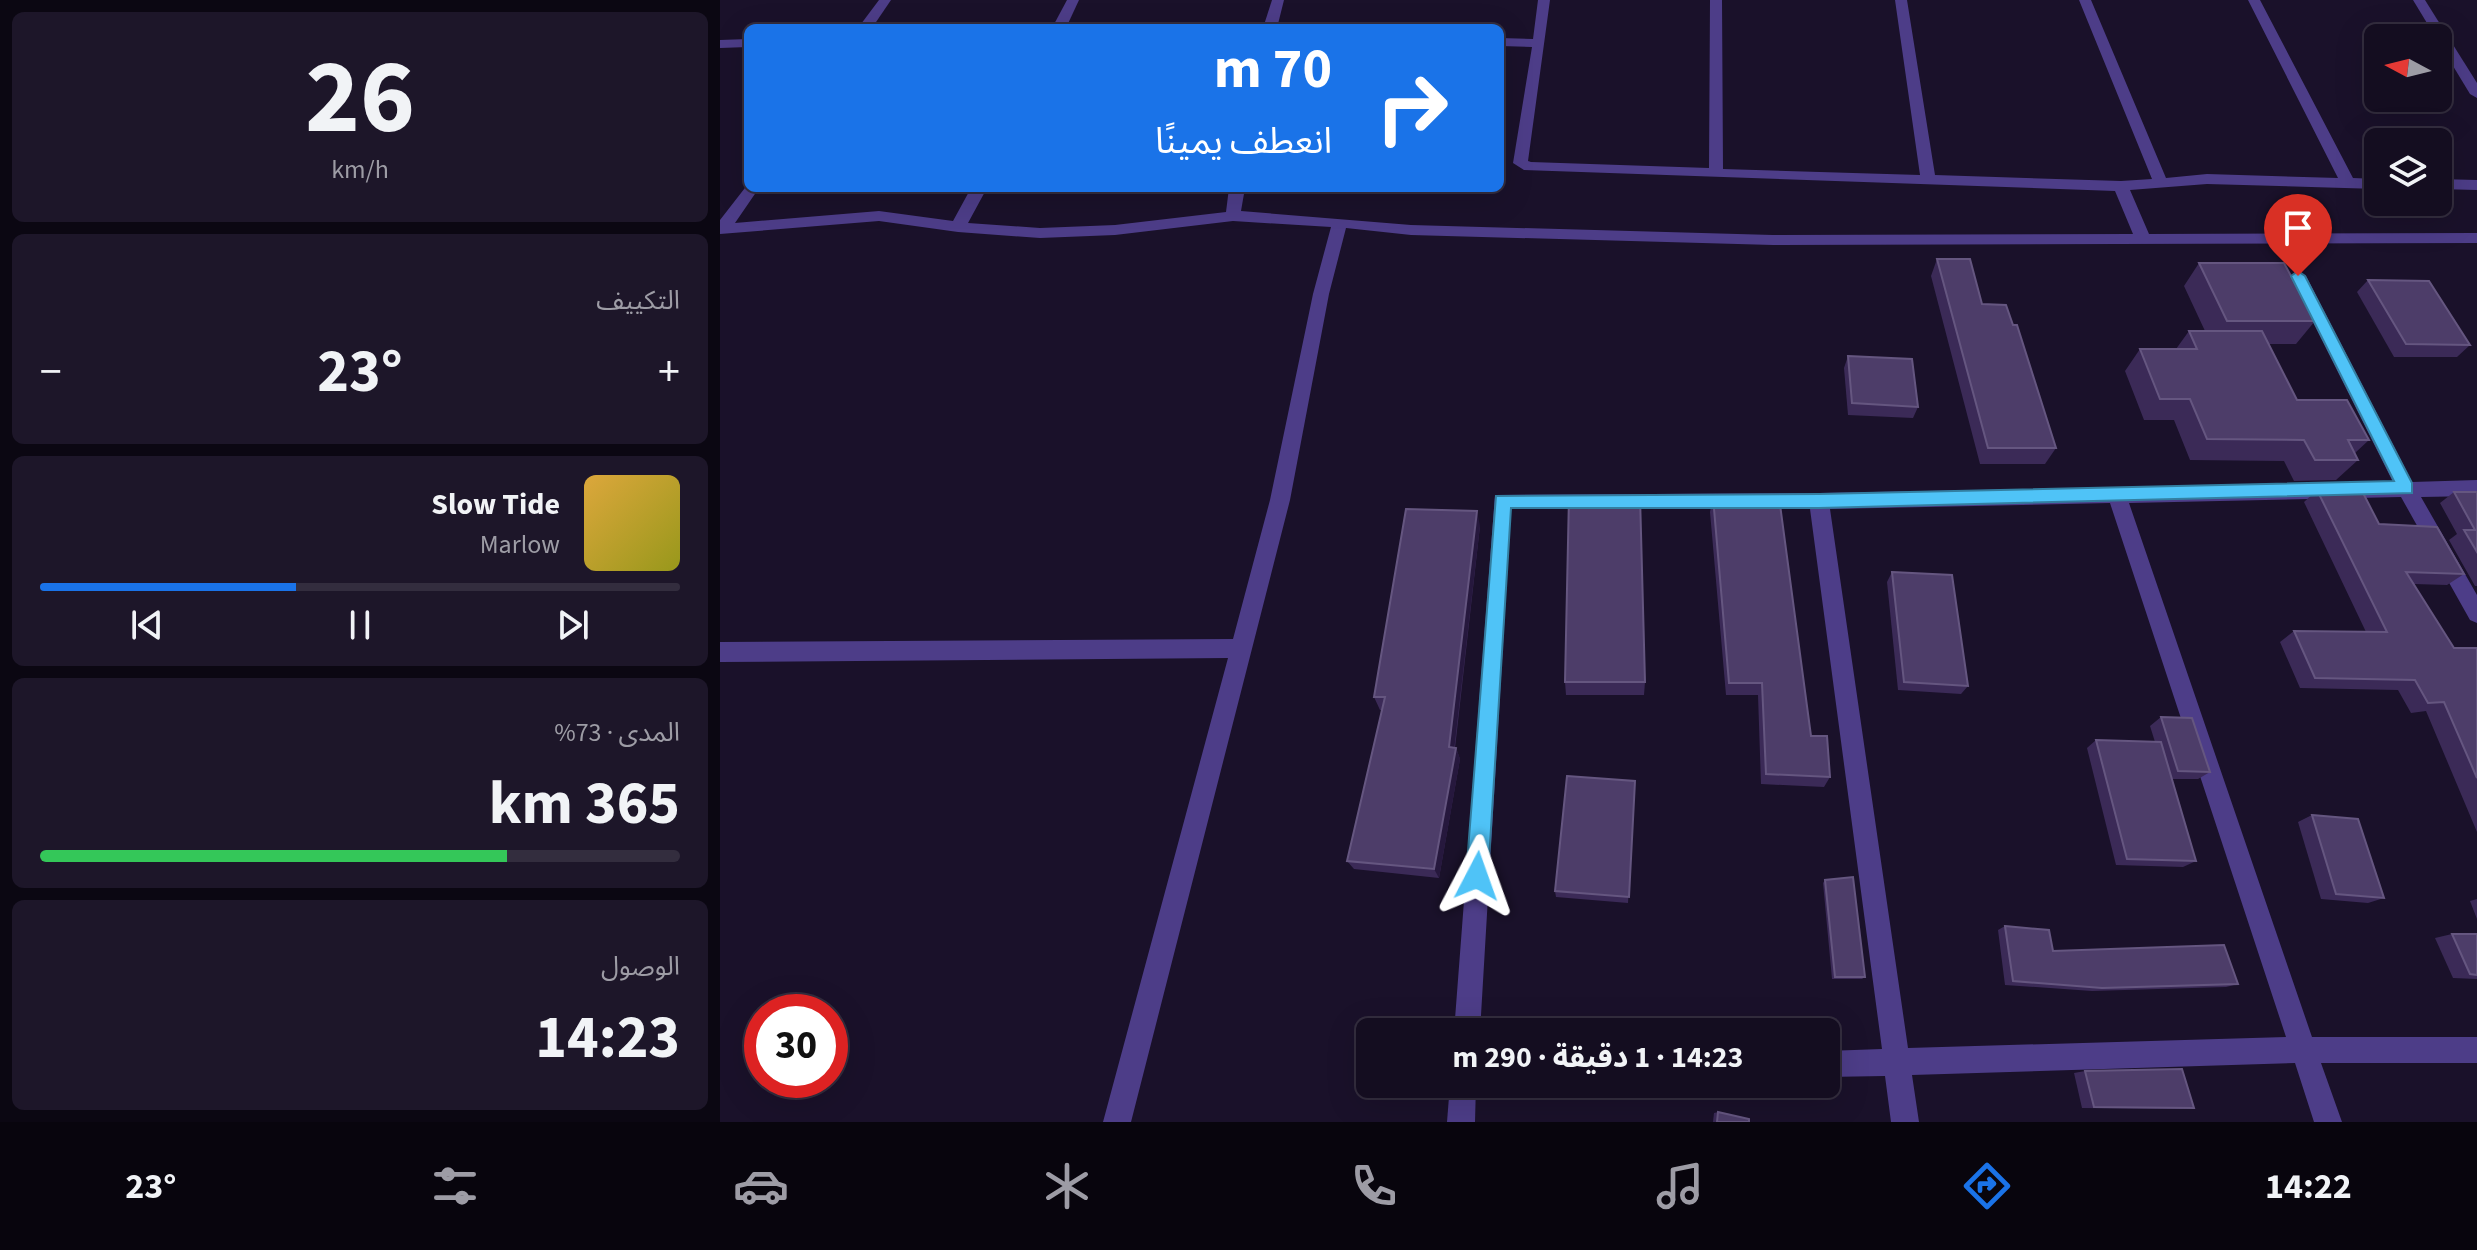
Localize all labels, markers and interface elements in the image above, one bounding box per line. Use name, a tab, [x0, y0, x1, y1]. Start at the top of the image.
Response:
north arrow	[2364, 24, 2452, 112]
map controls	[2364, 24, 2452, 216]
text: 26	[305, 25, 415, 173]
text: 70 m	[1214, 30, 1332, 109]
icon: right	[1360, 56, 1464, 160]
text: انعطف يمينًا	[1155, 116, 1332, 167]
button: layers	[2364, 128, 2452, 216]
text: km/h	[331, 151, 389, 188]
pin	[2264, 194, 2332, 276]
icon: arrive	[2276, 206, 2320, 250]
text: التكييف	[596, 282, 680, 319]
text: 23°	[317, 330, 403, 415]
text: −	[40, 341, 62, 404]
text: +	[658, 341, 680, 404]
text: Slow Tide	[431, 483, 560, 526]
text: Marlow	[480, 526, 560, 563]
icon: previous	[125, 603, 169, 647]
icon: pause	[338, 603, 382, 647]
icon: next	[551, 603, 595, 647]
text: المدى · 73%	[554, 714, 680, 751]
text: 365 km	[489, 762, 680, 847]
position arrow	[1435, 834, 1519, 918]
text: الوصول	[601, 948, 680, 985]
speed limit sign: 30	[744, 994, 848, 1098]
text: 14:23	[535, 996, 680, 1081]
text: 14:23 · 1 دقيقة · 290 m	[1453, 1036, 1743, 1079]
icon: filters	[427, 1158, 483, 1214]
icon: car	[733, 1158, 789, 1214]
icon: climate	[1039, 1158, 1095, 1214]
icon: phone	[1346, 1158, 1402, 1214]
icon: music	[1652, 1158, 1708, 1214]
icon: directions	[1959, 1158, 2015, 1214]
text: 23°	[125, 1161, 176, 1212]
text: 14:22	[2265, 1161, 2352, 1212]

